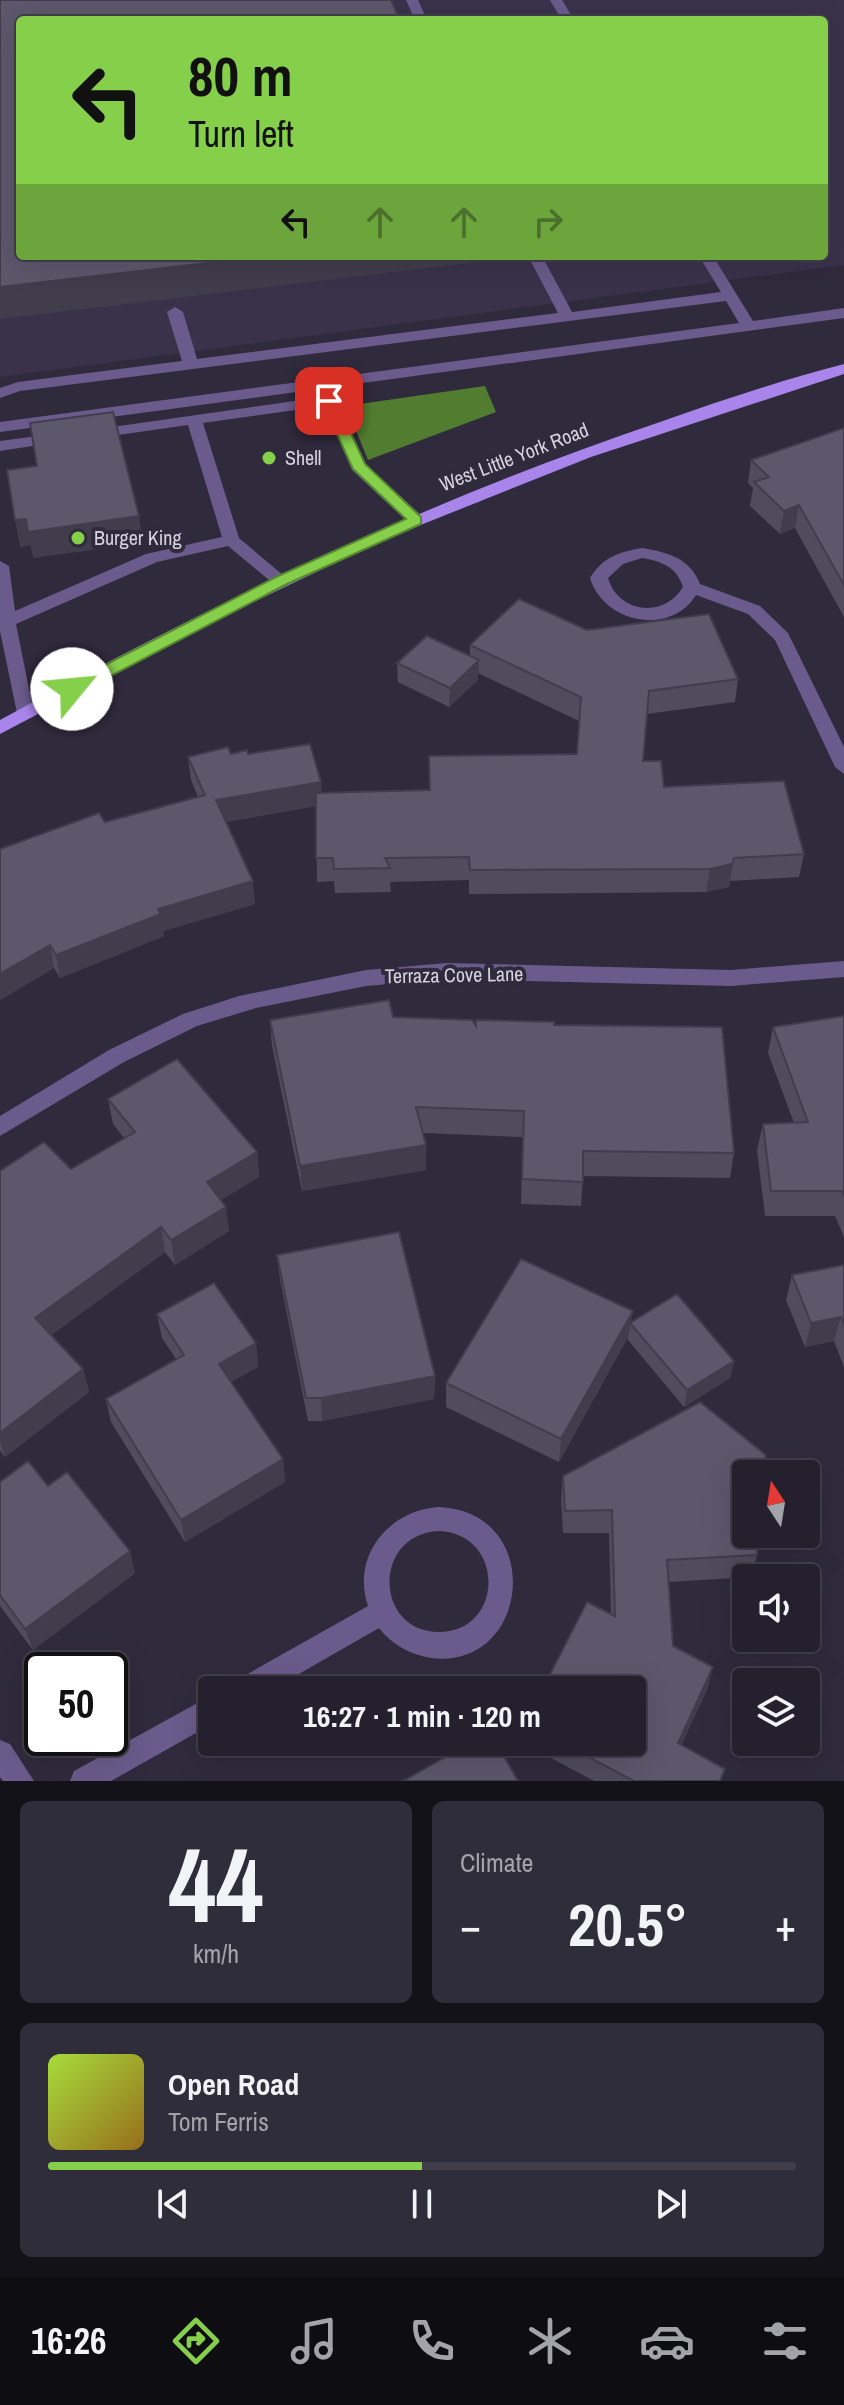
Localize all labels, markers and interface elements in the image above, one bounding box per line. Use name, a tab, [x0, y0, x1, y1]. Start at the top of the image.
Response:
text: 80 m	[188, 38, 293, 113]
icon: left	[56, 48, 160, 152]
text: Turn left	[188, 110, 294, 158]
icon: left	[274, 200, 318, 244]
icon: ahead	[358, 200, 402, 244]
icon: ahead	[442, 200, 486, 244]
icon: right	[526, 200, 570, 244]
pin	[295, 367, 363, 435]
icon: arrive	[307, 379, 351, 423]
street label: West Little York Road	[435, 416, 592, 497]
place label: Shell	[285, 444, 321, 471]
marker: Shell	[260, 449, 278, 467]
place label: Burger King	[94, 524, 182, 551]
marker: Burger King	[69, 529, 87, 547]
position arrow	[30, 647, 114, 731]
street label: Terraza Cove Lane	[384, 960, 523, 989]
north arrow	[732, 1460, 820, 1548]
map controls	[732, 1460, 820, 1756]
button: sound	[732, 1564, 820, 1652]
speed limit sign: 50	[24, 1652, 128, 1756]
button: layers	[732, 1668, 820, 1756]
text: 16:27 · 1 min · 120 m	[303, 1696, 541, 1736]
text: 44	[169, 1814, 263, 1954]
text: Climate	[460, 1845, 533, 1880]
text: 20.5°	[568, 1884, 688, 1965]
text: −	[460, 1895, 481, 1955]
text: +	[775, 1895, 796, 1955]
text: km/h	[193, 1936, 239, 1971]
text: Open Road	[168, 2064, 299, 2104]
text: Tom Ferris	[168, 2104, 269, 2139]
icon: previous	[151, 2182, 195, 2226]
icon: pause	[400, 2182, 444, 2226]
icon: next	[649, 2182, 693, 2226]
icon: directions	[168, 2313, 224, 2369]
icon: music	[286, 2313, 342, 2369]
icon: phone	[404, 2313, 460, 2369]
icon: climate	[522, 2313, 578, 2369]
icon: car	[639, 2313, 695, 2369]
icon: filters	[757, 2313, 813, 2369]
text: 16:26	[31, 2317, 106, 2365]

